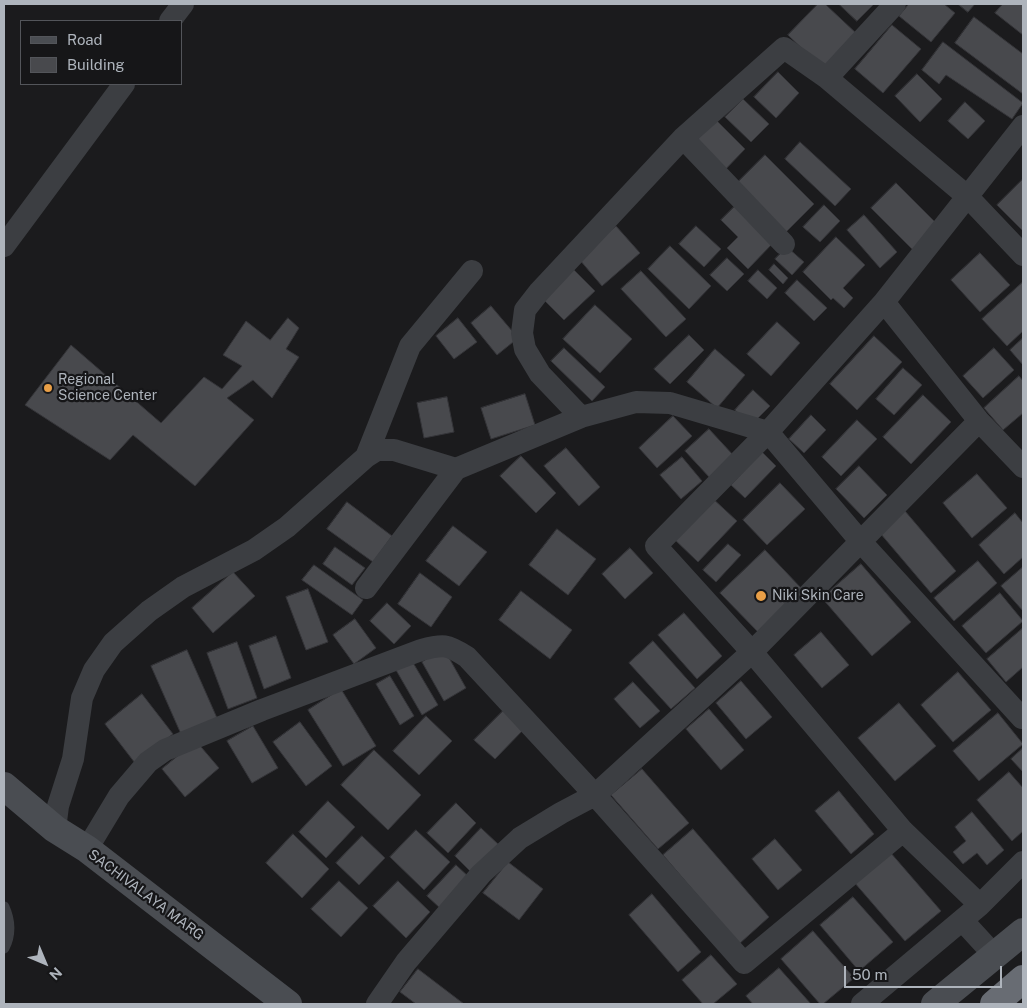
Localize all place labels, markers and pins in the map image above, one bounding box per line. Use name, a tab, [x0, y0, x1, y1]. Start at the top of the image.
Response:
place label: Regional Science Center	[58, 372, 157, 404]
marker: Regional Science Center	[42, 382, 54, 394]
place label: Niki Skin Care	[772, 588, 864, 604]
marker: Niki Skin Care	[754, 589, 768, 603]

